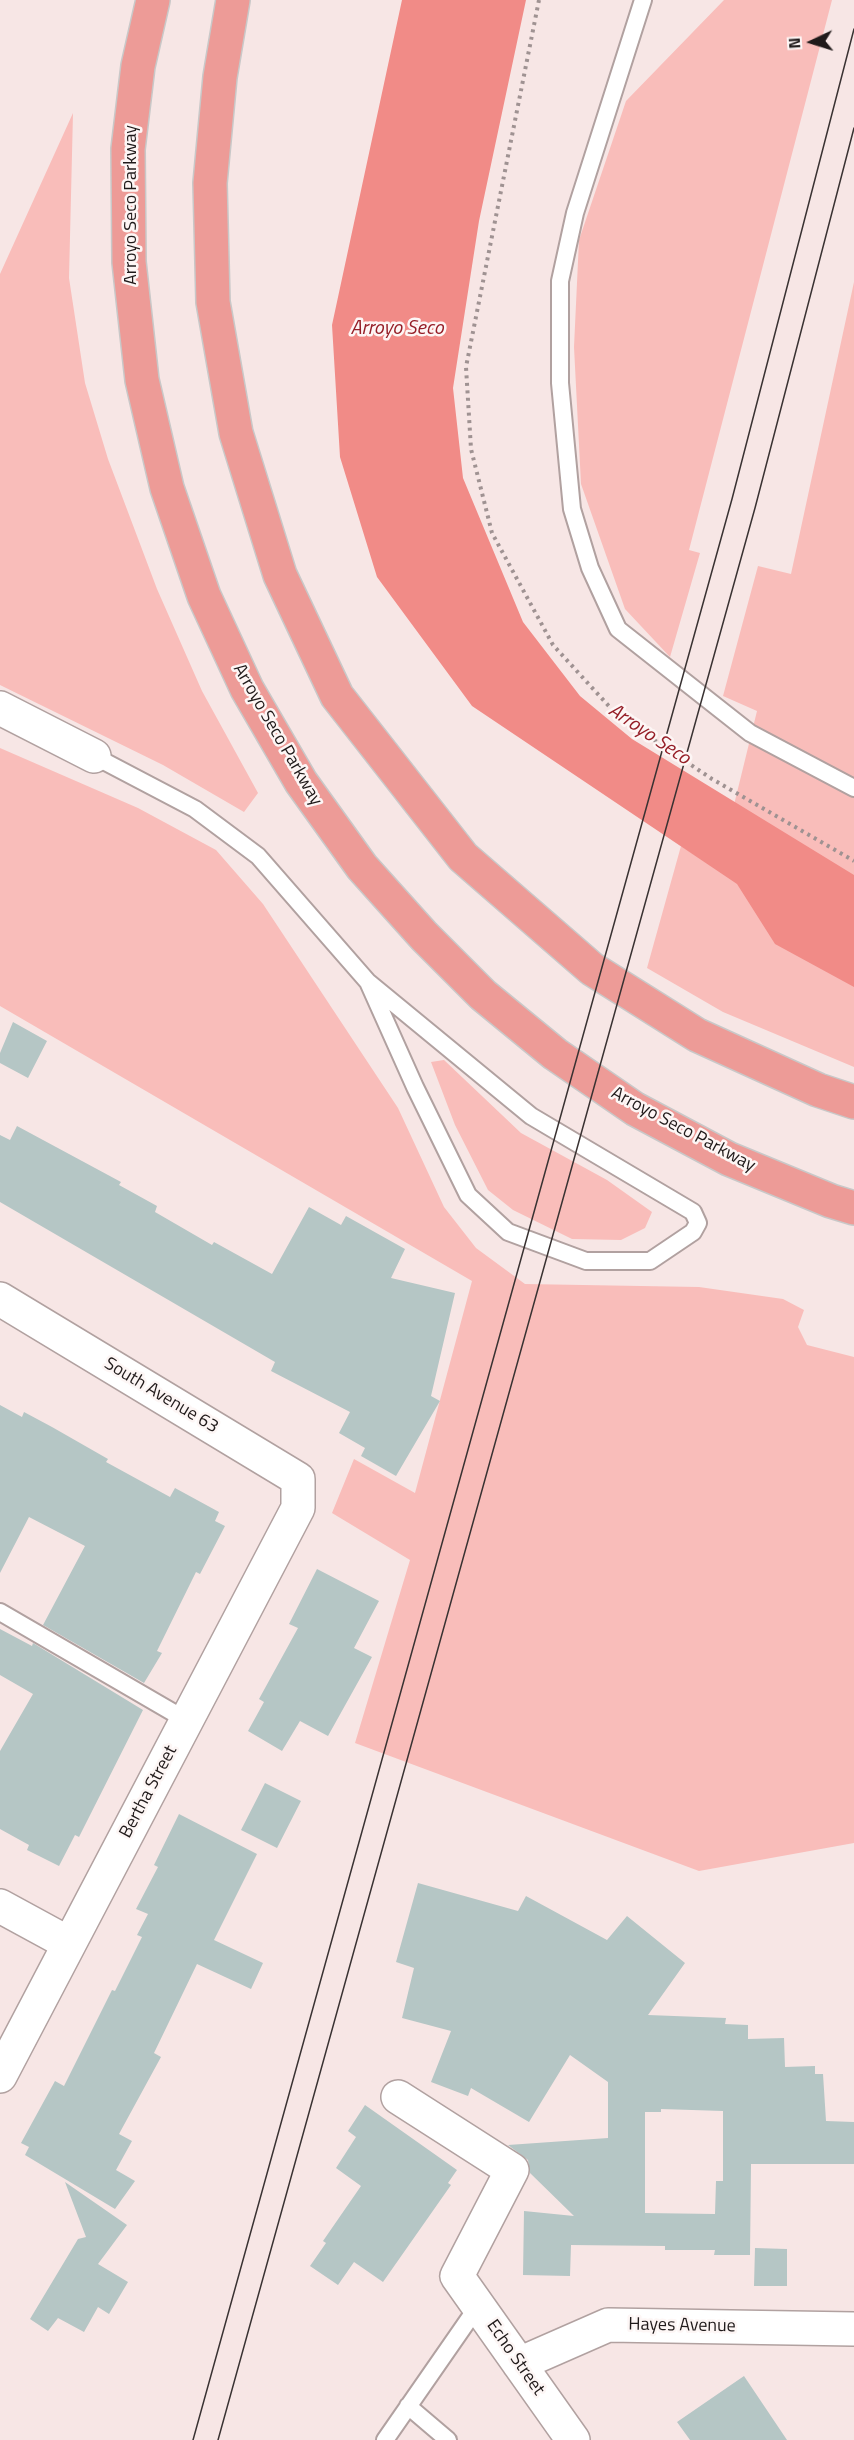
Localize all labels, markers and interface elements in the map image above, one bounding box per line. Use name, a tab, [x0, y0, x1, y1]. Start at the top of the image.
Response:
north arrow	[782, 12, 842, 72]
text: N	[782, 37, 806, 50]
street label: Arroyo Seco Parkway	[121, 125, 143, 285]
water label: Arroyo Seco	[350, 317, 444, 341]
street label: Arroyo Seco Parkway	[228, 660, 326, 810]
water label: Arroyo Seco	[604, 699, 694, 771]
street label: Arroyo Seco Parkway	[607, 1083, 759, 1177]
street label: South Avenue 63	[100, 1353, 222, 1439]
street label: Bertha Street	[116, 1742, 182, 1842]
street label: Hayes Avenue	[628, 2314, 736, 2338]
street label: Echo Street	[481, 2316, 549, 2400]

